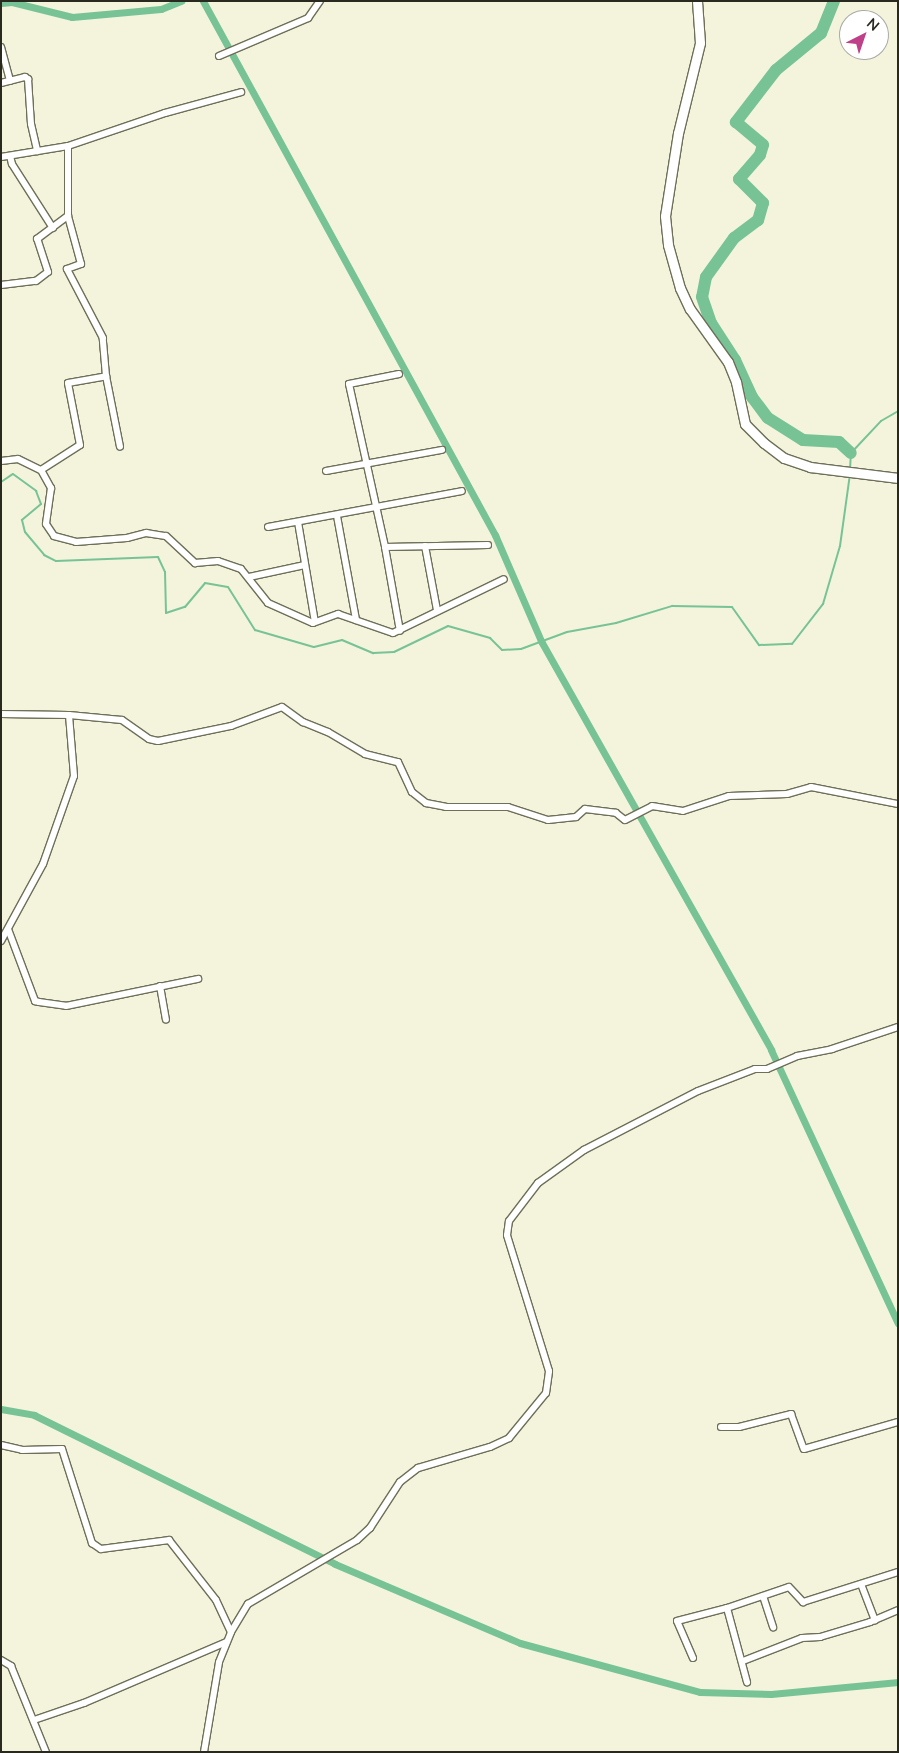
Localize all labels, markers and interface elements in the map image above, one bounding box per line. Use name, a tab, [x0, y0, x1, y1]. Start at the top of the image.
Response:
north arrow	[839, 10, 889, 60]
text: N	[864, 14, 883, 34]

